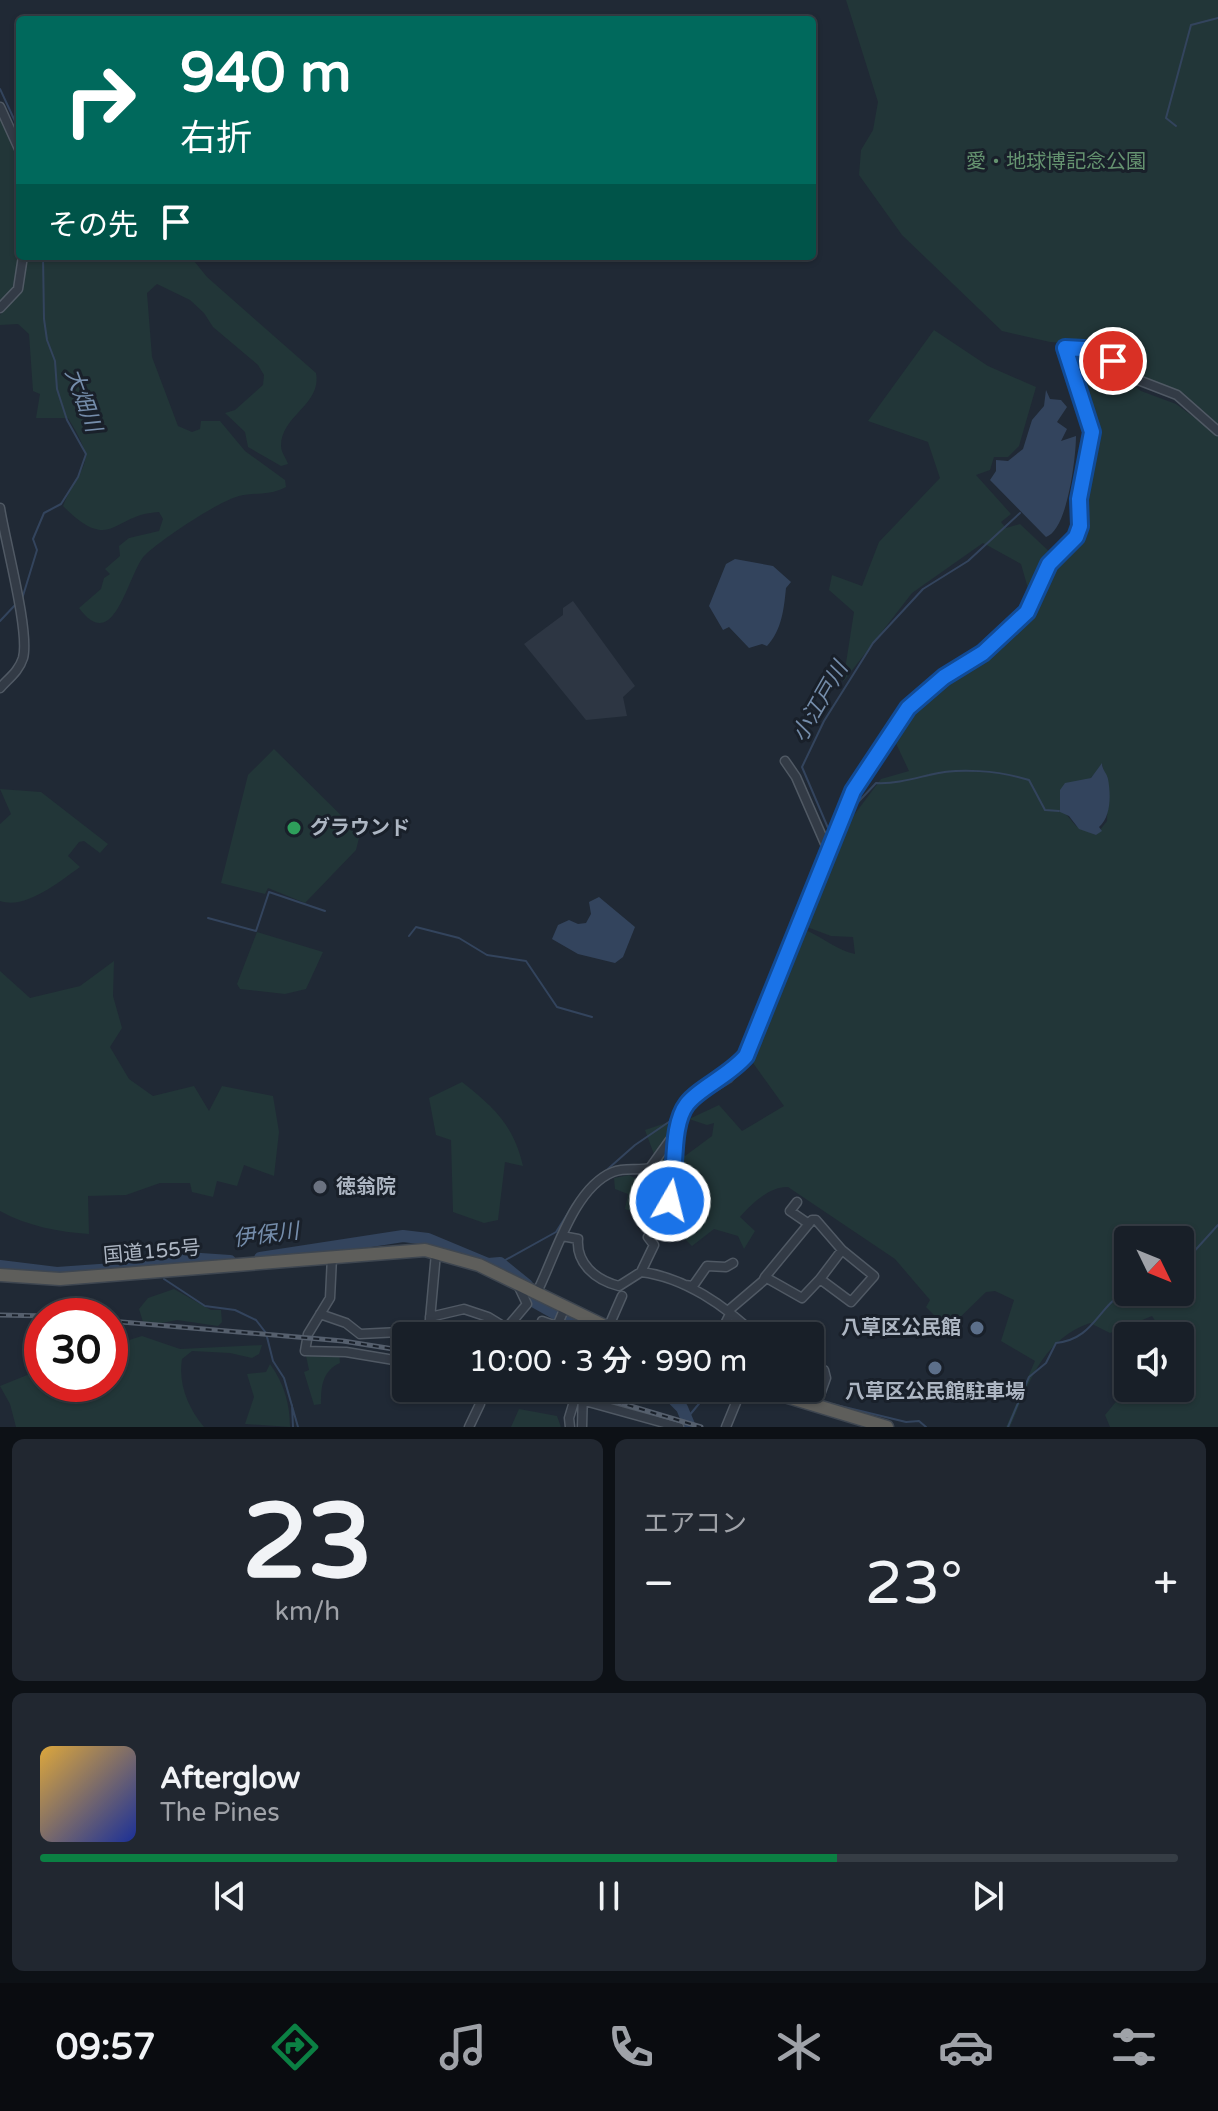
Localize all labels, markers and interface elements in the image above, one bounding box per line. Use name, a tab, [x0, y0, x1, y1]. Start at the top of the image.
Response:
text: 940 m	[180, 40, 351, 107]
icon: right	[48, 48, 152, 152]
text: 右折	[180, 117, 252, 160]
park label: 愛・地球博記念公園	[966, 150, 1146, 174]
icon: arrive	[154, 200, 198, 244]
text: その先	[48, 207, 138, 244]
pin	[1079, 327, 1147, 395]
icon: arrive	[1091, 339, 1135, 383]
water label: 大畑川	[59, 365, 107, 437]
water label: 小江戸川	[787, 656, 854, 747]
place label: グラウンド	[310, 816, 410, 840]
marker: グラウンド	[285, 819, 303, 837]
position arrow	[628, 1159, 712, 1243]
place label: 徳翁院	[336, 1175, 396, 1199]
marker: 徳翁院	[311, 1178, 329, 1196]
water label: 伊保川	[232, 1218, 302, 1252]
north arrow	[1114, 1226, 1194, 1306]
map controls	[1114, 1226, 1194, 1402]
street label: 国道155号	[102, 1236, 202, 1268]
speed limit sign: 30	[24, 1298, 128, 1402]
place label: 八草区公民館	[841, 1316, 961, 1340]
marker: 八草区公民館	[968, 1319, 986, 1337]
button: sound	[1114, 1322, 1194, 1402]
text: 10:00 · 3 分 · 990 m	[469, 1343, 747, 1380]
marker: 八草区公民館駐車場	[926, 1359, 944, 1377]
place label: 八草区公民館駐車場	[845, 1380, 1025, 1404]
text: 23	[242, 1481, 373, 1606]
text: エアコン	[643, 1508, 747, 1539]
text: 23°	[865, 1548, 963, 1620]
text: −	[643, 1558, 674, 1611]
text: +	[1153, 1558, 1178, 1611]
text: km/h	[275, 1596, 340, 1627]
text: Afterglow	[160, 1760, 300, 1797]
text: The Pines	[160, 1797, 280, 1828]
icon: previous	[208, 1874, 252, 1918]
icon: pause	[587, 1874, 631, 1918]
icon: next	[966, 1874, 1010, 1918]
icon: directions	[267, 2019, 323, 2075]
icon: music	[435, 2019, 491, 2075]
icon: phone	[603, 2019, 659, 2075]
icon: climate	[771, 2019, 827, 2075]
icon: car	[938, 2019, 994, 2075]
icon: filters	[1106, 2019, 1162, 2075]
text: 09:57	[56, 2026, 156, 2069]

